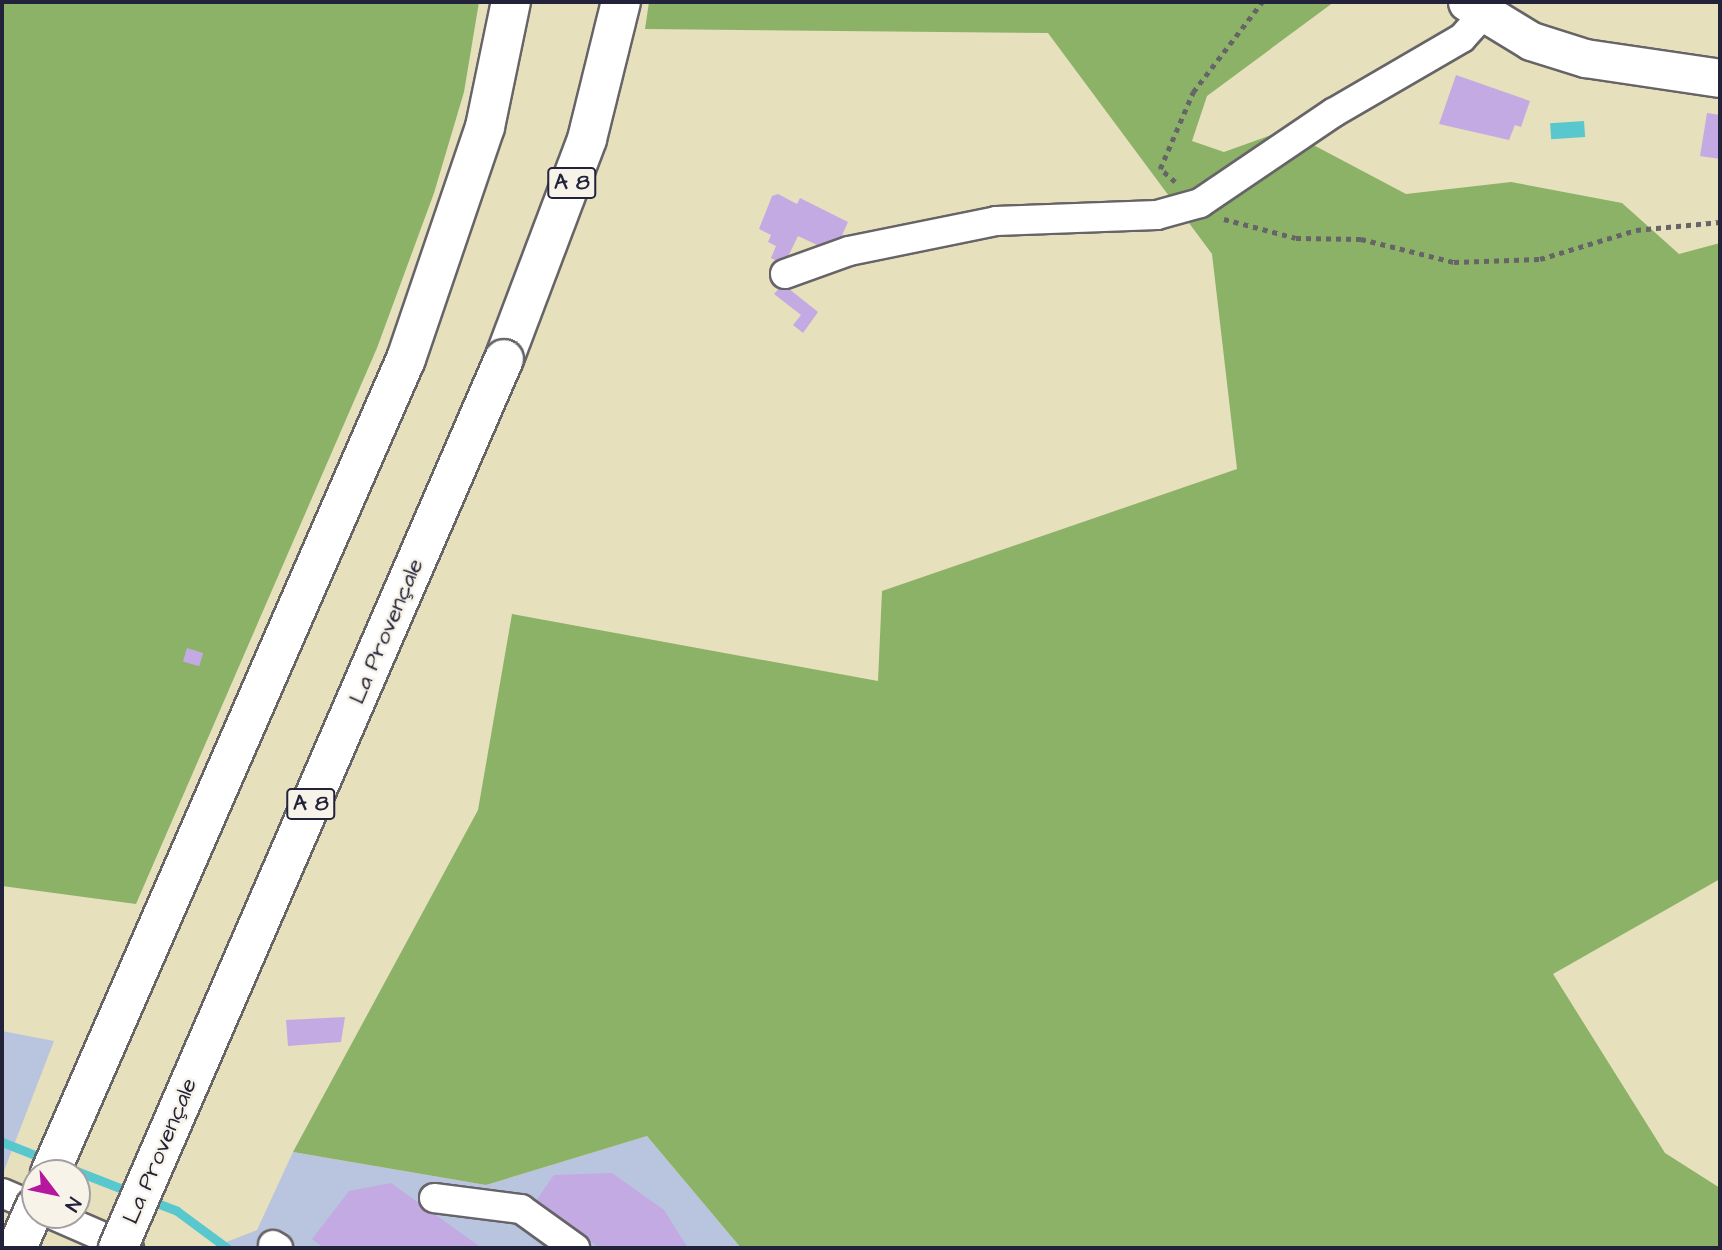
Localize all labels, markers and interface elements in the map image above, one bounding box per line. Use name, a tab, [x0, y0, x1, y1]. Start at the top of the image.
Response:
road number: A 8	[546, 166, 598, 200]
street label: La Provençale	[343, 554, 429, 708]
road number: A 8	[285, 786, 337, 822]
street label: La Provençale	[117, 1074, 203, 1228]
north arrow	[21, 1159, 91, 1229]
text: N	[58, 1192, 87, 1217]

